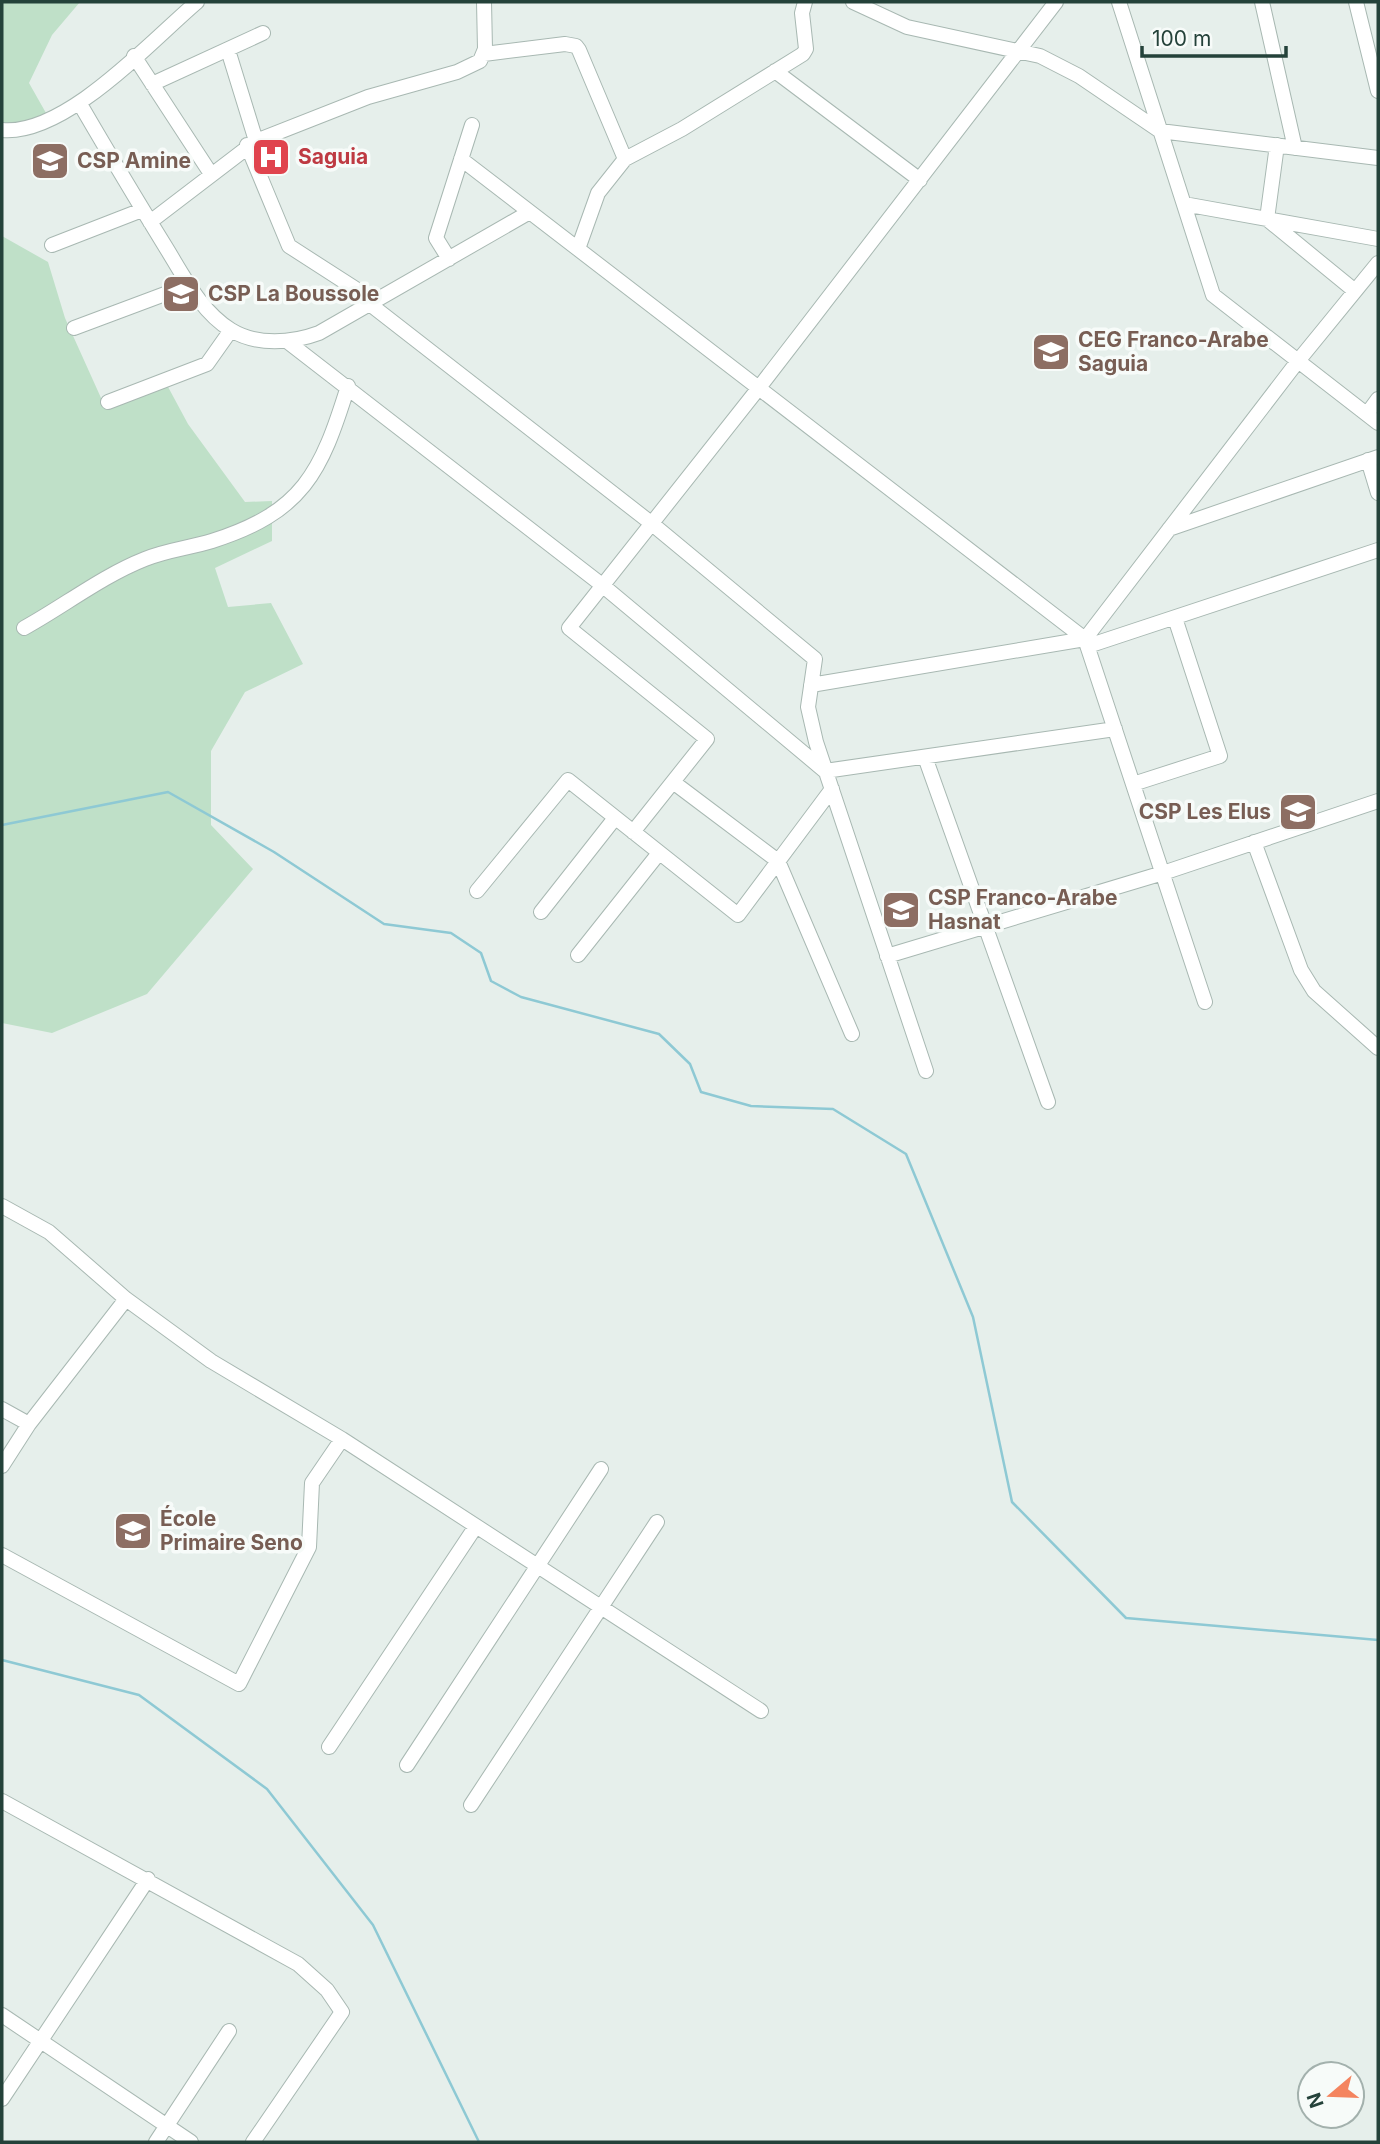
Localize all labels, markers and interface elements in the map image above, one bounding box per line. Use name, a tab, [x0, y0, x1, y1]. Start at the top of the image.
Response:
scale bar	[1142, 14, 1286, 58]
text: 100 m	[1152, 26, 1211, 51]
hospital icon: Saguia	[250, 136, 292, 178]
school or university icon: CSP Amine	[29, 140, 71, 182]
place label: Saguia	[298, 144, 368, 169]
place label: CSP Amine	[77, 148, 191, 173]
school or university icon: CSP La Boussole	[160, 273, 202, 315]
place label: CSP La Boussole	[208, 281, 379, 306]
place label: CEG Franco-Arabe Saguia	[1078, 327, 1269, 376]
school or university icon: CEG Franco-Arabe Saguia	[1030, 331, 1072, 373]
school or university icon: CSP Les Elus	[1277, 791, 1319, 833]
place label: CSP Les Elus	[1139, 799, 1271, 824]
place label: CSP Franco-Arabe Hasnat	[928, 885, 1118, 934]
school or university icon: CSP Franco-Arabe Hasnat	[880, 889, 922, 931]
place label: École Primaire Seno	[160, 1505, 303, 1555]
school or university icon: École Primaire Seno	[112, 1510, 154, 1552]
north arrow	[1296, 2060, 1366, 2130]
text: N	[1302, 2090, 1329, 2111]

